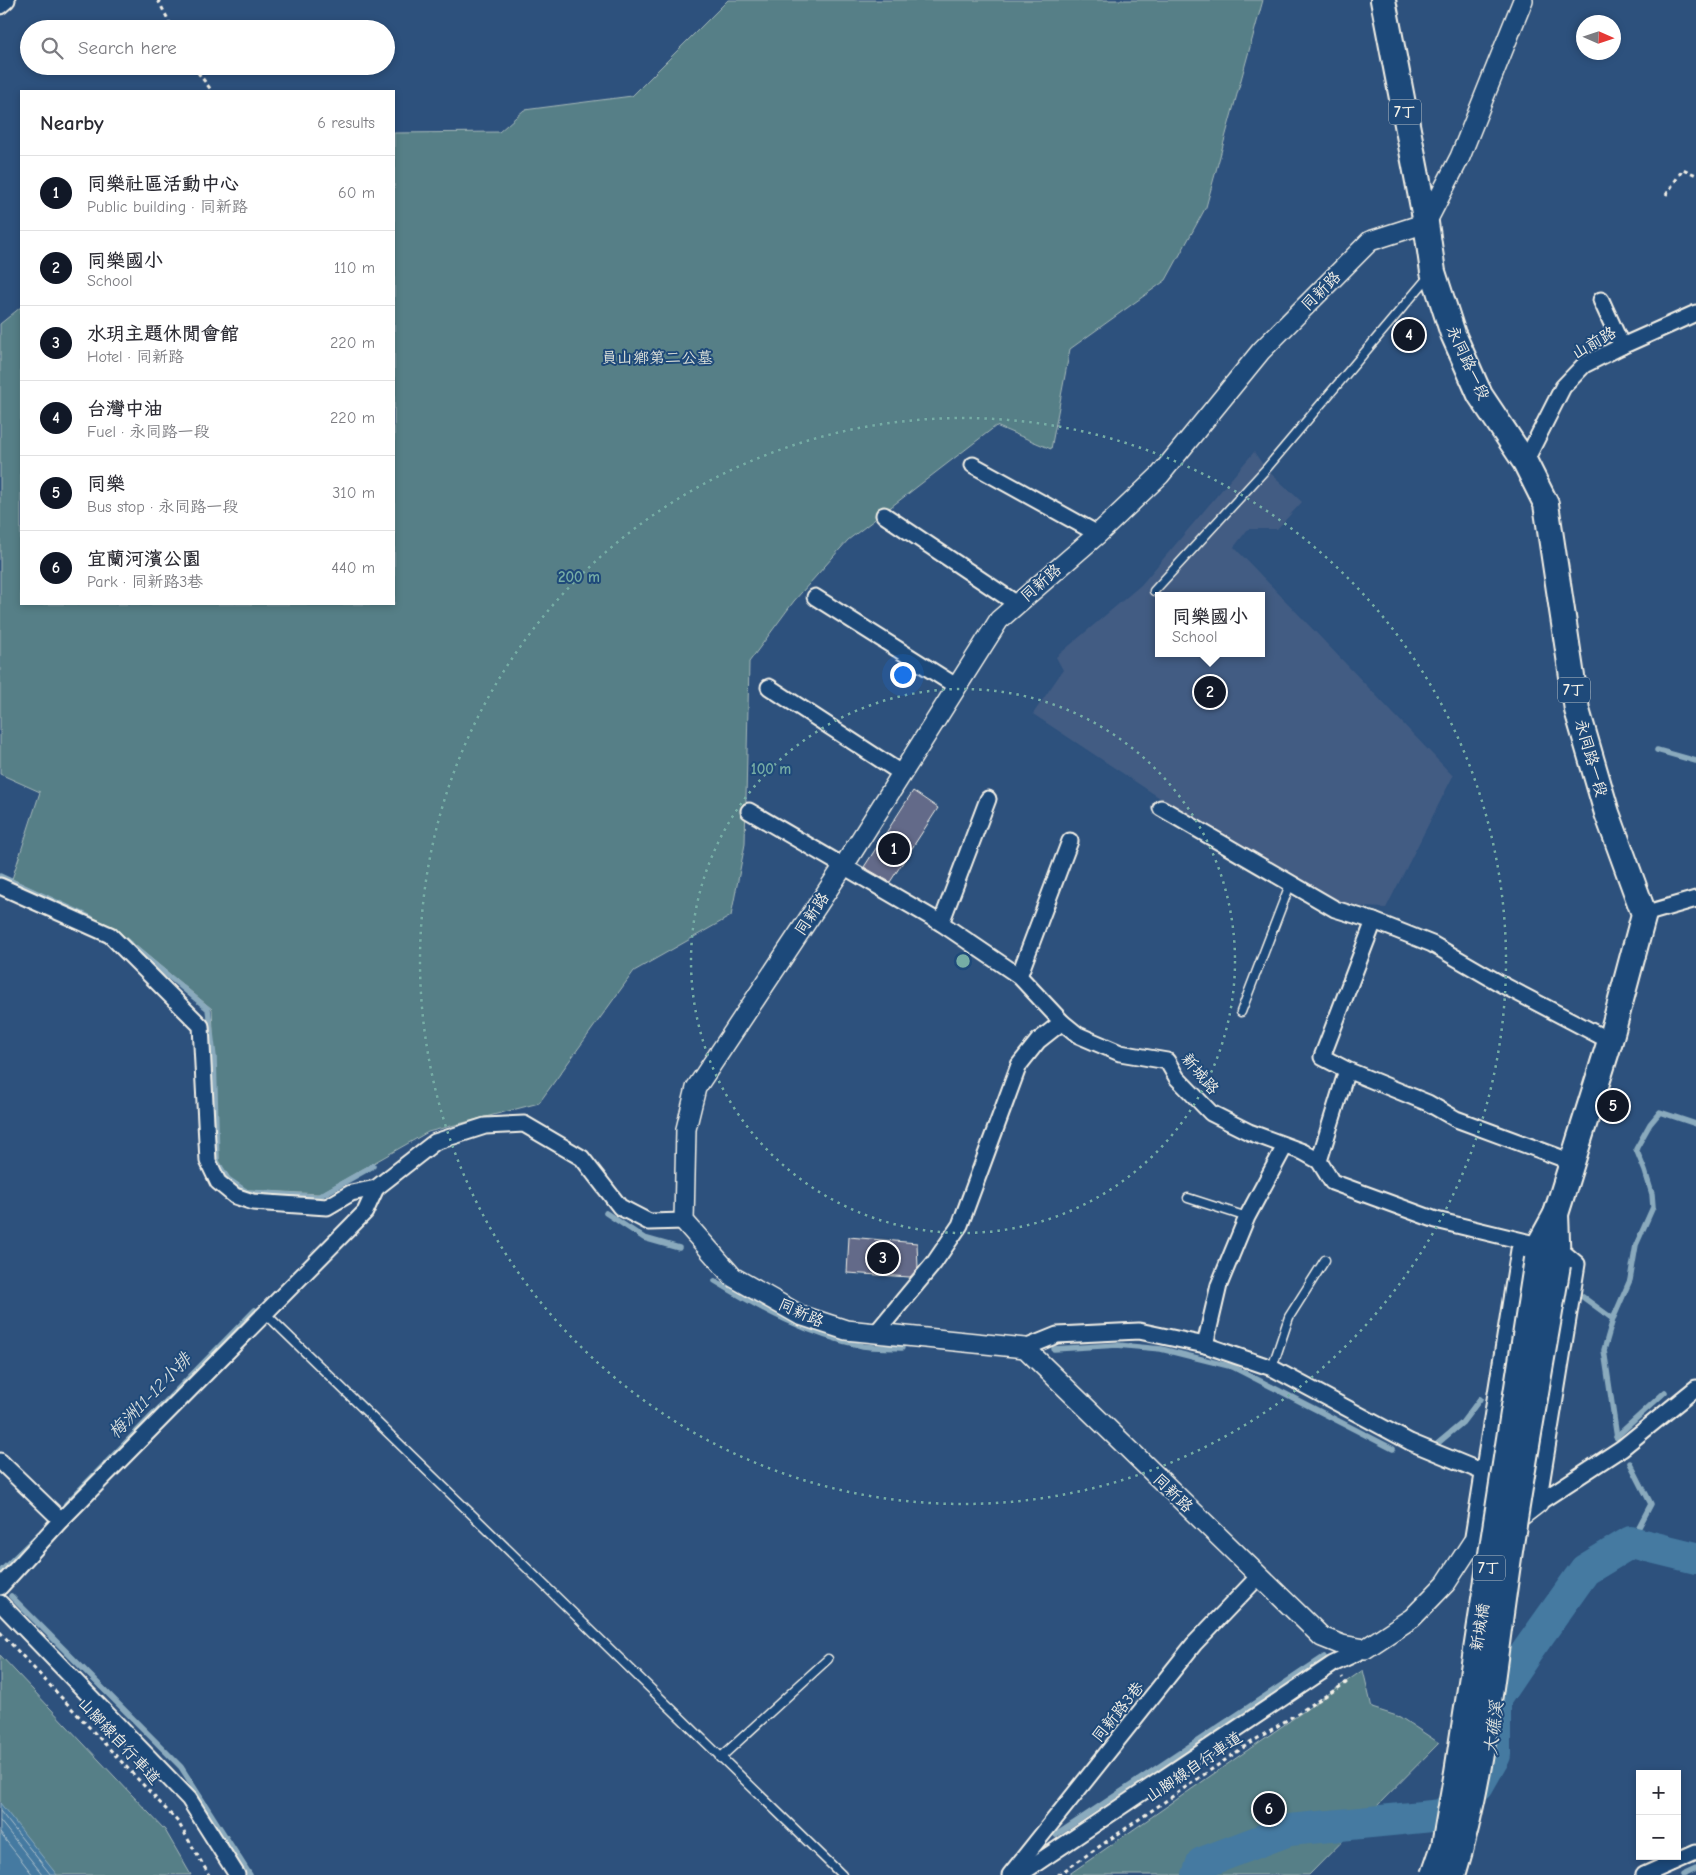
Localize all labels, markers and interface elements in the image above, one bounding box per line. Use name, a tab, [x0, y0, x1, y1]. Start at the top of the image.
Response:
north arrow	[1576, 15, 1621, 60]
search box	[20, 20, 395, 75]
icon: search	[38, 34, 66, 62]
text: Search here	[78, 37, 177, 59]
road number: 7丁	[1389, 100, 1421, 124]
text: Nearby	[40, 111, 104, 135]
text: 6 results	[317, 114, 375, 132]
text: 同樂社區活動中心	[87, 173, 239, 195]
text: 1	[53, 184, 59, 202]
text: 60 m	[338, 184, 375, 202]
text: Public building · 同新路	[87, 198, 248, 216]
text: 同樂國小	[87, 250, 163, 272]
text: 2	[52, 259, 60, 277]
text: 110 m	[334, 259, 375, 277]
street label: 同新路	[1298, 268, 1344, 314]
text: School	[87, 272, 133, 290]
pin: 4	[1393, 316, 1425, 354]
text: 水玥主題休閒會館	[87, 323, 239, 345]
street label: 永同路一段	[1443, 323, 1493, 403]
street label: 山前路	[1569, 323, 1619, 363]
text: 3	[52, 334, 60, 352]
text: 220 m	[330, 334, 375, 352]
text: Hotel · 同新路	[87, 348, 184, 366]
park label: 員山鄉第二公墓	[601, 349, 713, 367]
text: 台灣中油	[87, 398, 163, 420]
text: 4	[52, 409, 60, 427]
text: 220 m	[330, 409, 375, 427]
text: Fuel · 永同路一段	[87, 423, 209, 441]
text: 同樂	[87, 473, 125, 495]
text: 5	[52, 484, 60, 502]
text: 310 m	[332, 484, 375, 502]
text: Bus stop · 永同路一段	[87, 498, 238, 516]
text: 宜蘭河濱公園	[87, 548, 201, 570]
text: 6	[52, 559, 60, 577]
text: 440 m	[331, 559, 375, 577]
street label: 同新路	[1017, 560, 1065, 606]
text: 200 m	[558, 568, 600, 586]
text: Park · 同新路3巷	[87, 573, 203, 591]
popup	[1155, 592, 1265, 657]
text: 同樂國小	[1172, 606, 1248, 628]
text: School	[1172, 628, 1218, 646]
your location	[890, 662, 916, 688]
pin: 2	[1194, 673, 1226, 711]
road number: 7丁	[1558, 678, 1590, 702]
street label: 永同路一段	[1571, 717, 1611, 799]
text: 100 m	[751, 760, 791, 778]
pin: 1	[878, 830, 910, 868]
street label: 同新路	[791, 889, 833, 939]
centre of rings	[954, 952, 972, 970]
street label: 新城路	[1178, 1050, 1222, 1098]
pin: 5	[1597, 1087, 1629, 1125]
pin: 3	[867, 1239, 899, 1277]
street label: 同新路	[775, 1295, 827, 1331]
water label: 梅洲11-12小排	[104, 1348, 197, 1443]
street label: 同新路	[1149, 1470, 1197, 1516]
road number: 7丁	[1473, 1556, 1505, 1580]
street label: 新城橋	[1467, 1602, 1493, 1652]
street label: 同新路3巷	[1088, 1678, 1148, 1746]
street label: 山腳線自行車道	[74, 1694, 164, 1788]
water label: 大礁溪	[1480, 1699, 1508, 1756]
street label: 山腳線自行車道	[1143, 1728, 1245, 1806]
map controls	[1636, 1770, 1681, 1860]
button: +	[1636, 1770, 1681, 1815]
pin: 6	[1253, 1790, 1285, 1828]
button: −	[1636, 1815, 1681, 1860]

